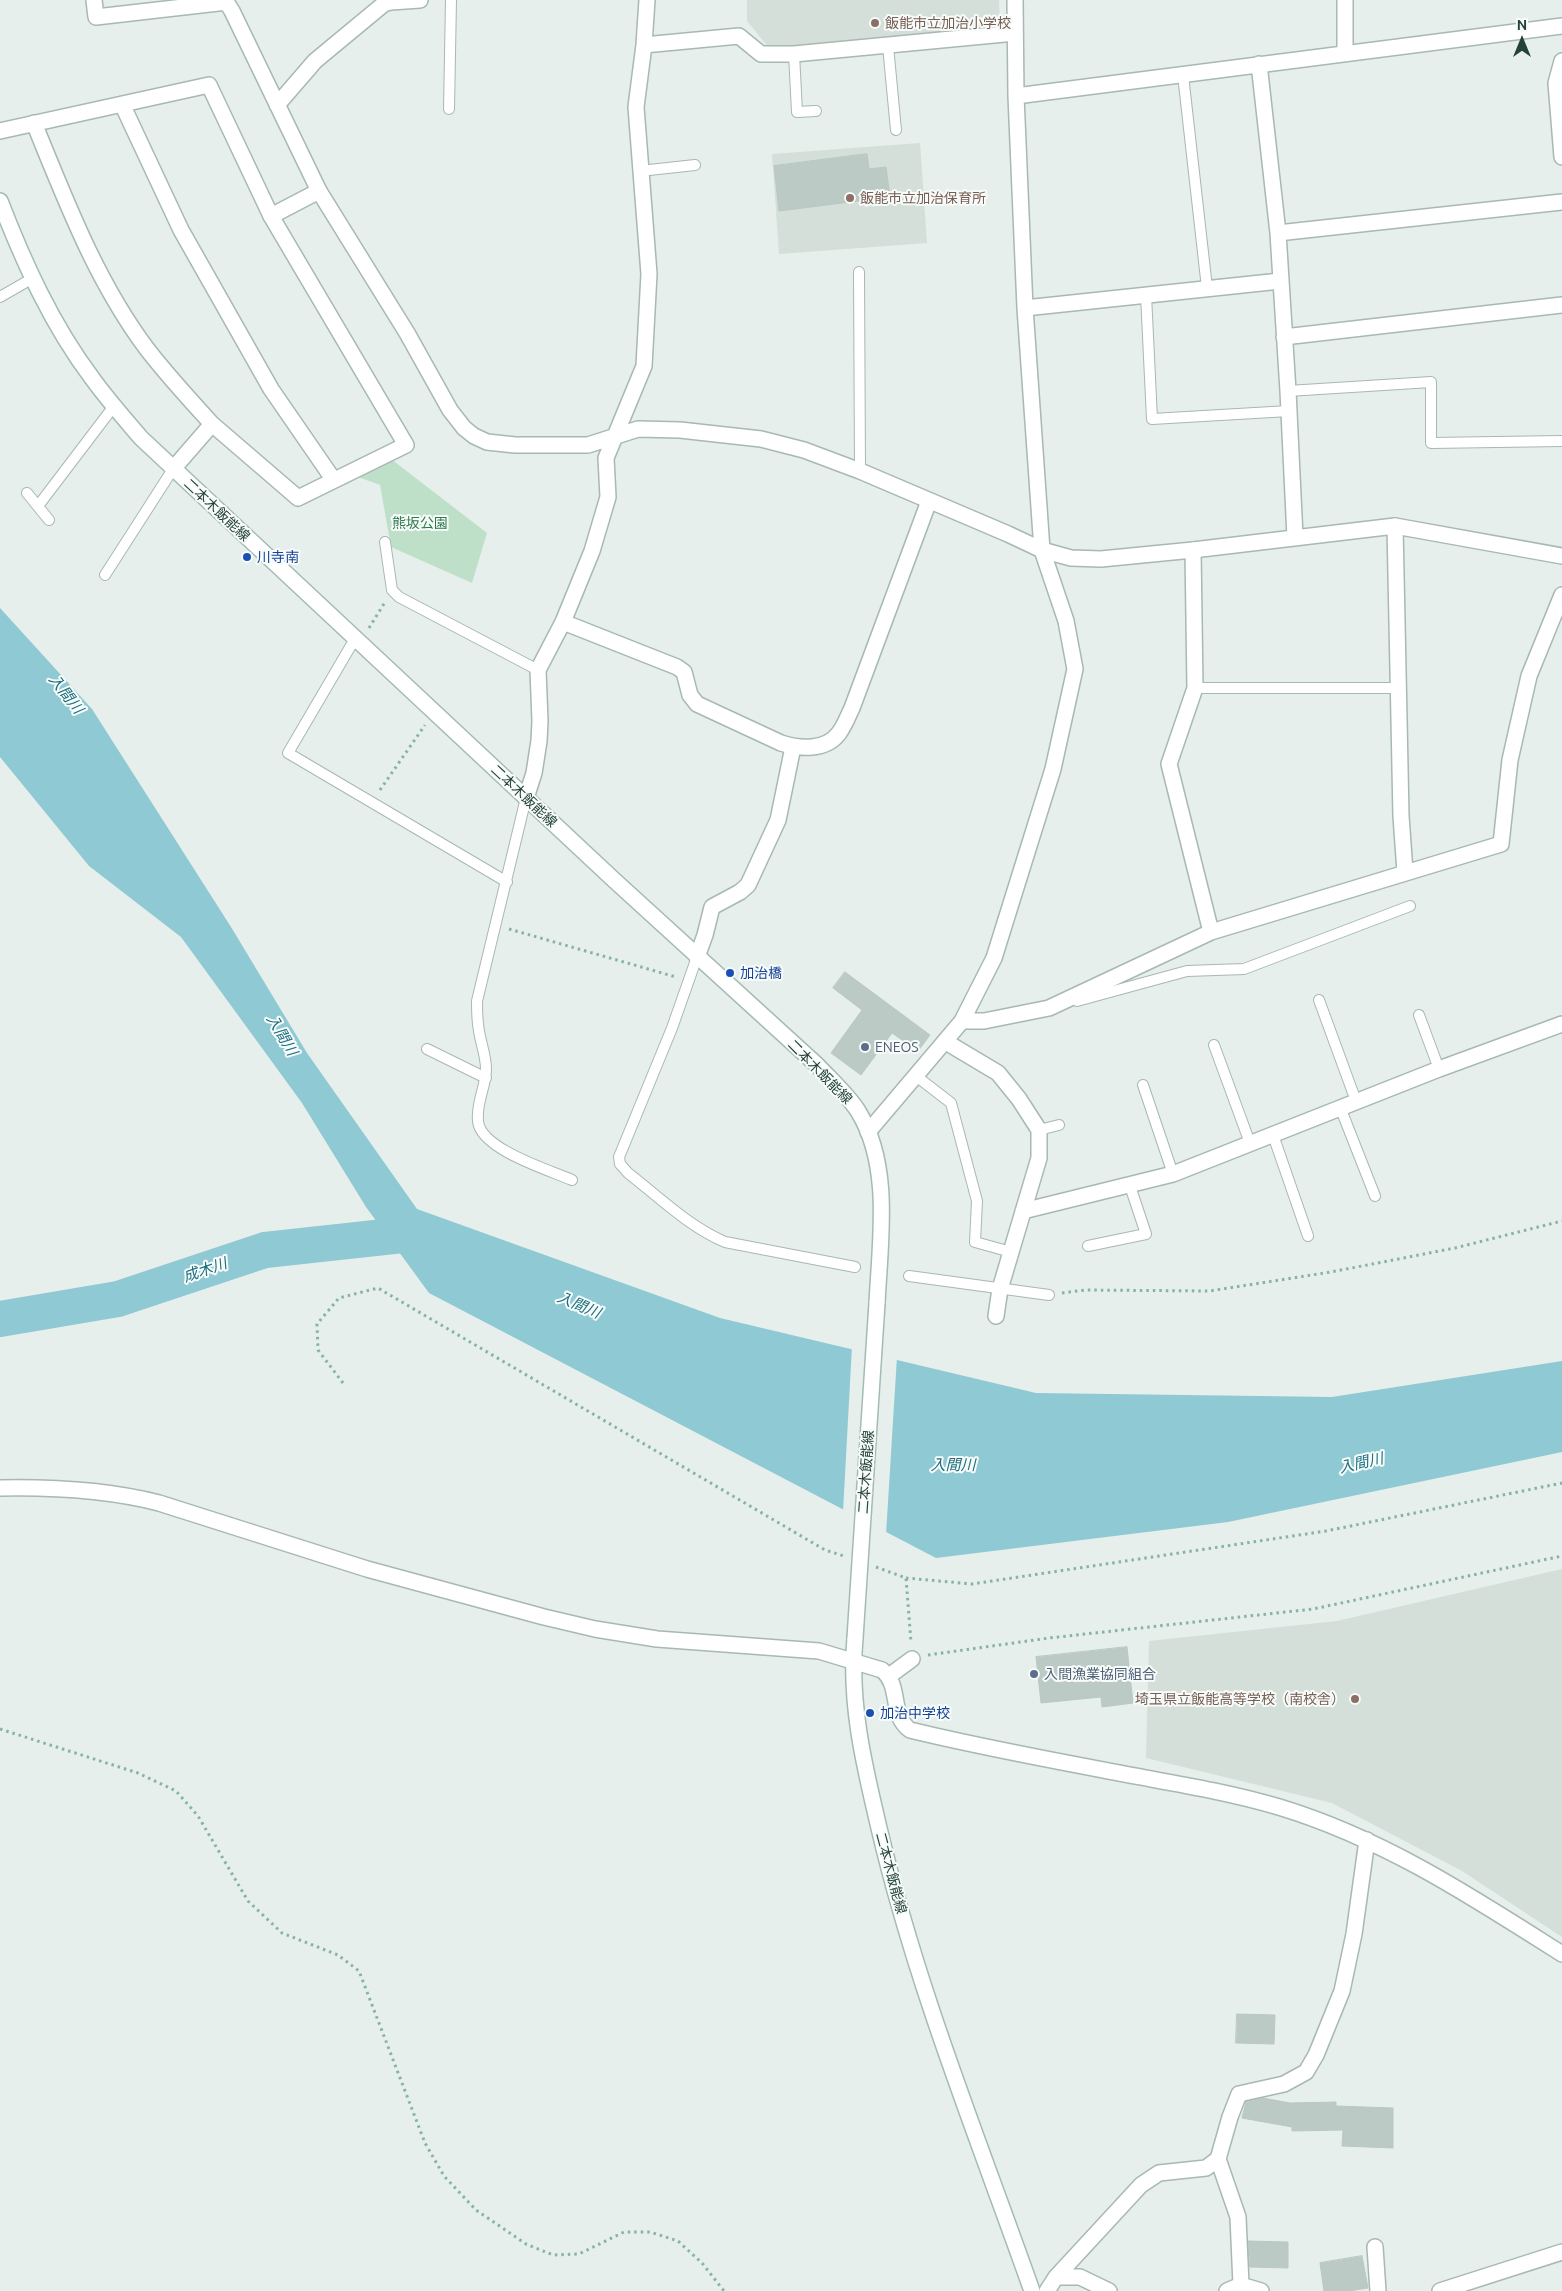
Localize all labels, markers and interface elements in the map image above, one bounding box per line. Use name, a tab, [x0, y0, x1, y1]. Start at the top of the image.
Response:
place label: 飯能市立加治小学校	[885, 15, 1011, 31]
north arrow	[1497, 15, 1547, 65]
marker: 飯能市立加治小学校	[869, 17, 881, 29]
text: N	[1517, 17, 1527, 33]
place label: 飯能市立加治保育所	[860, 190, 986, 206]
marker: 飯能市立加治保育所	[844, 192, 856, 204]
street label: 二本木飯能線	[181, 475, 253, 545]
park label: 熊坂公園	[392, 515, 448, 531]
place label: 川寺南	[257, 549, 299, 565]
marker: 川寺南	[241, 551, 253, 563]
water label: 入間川	[45, 671, 87, 717]
street label: 二本木飯能線	[488, 761, 560, 831]
place label: 加治橋	[740, 965, 782, 981]
marker: 加治橋	[724, 967, 736, 979]
water label: 入間川	[263, 1011, 301, 1059]
street label: 二本木飯能線	[784, 1036, 856, 1108]
place label: ENEOS	[875, 1039, 919, 1055]
marker: ENEOS	[859, 1041, 871, 1053]
water label: 成木川	[181, 1254, 229, 1286]
water label: 入間川	[555, 1288, 603, 1322]
street label: 二本木飯能線	[855, 1430, 877, 1514]
water label: 入間川	[1337, 1449, 1385, 1477]
water label: 入間川	[931, 1456, 975, 1474]
place label: 入間漁業協同組合	[1044, 1666, 1156, 1682]
marker: 入間漁業協同組合	[1028, 1668, 1040, 1680]
place label: 埼玉県立飯能高等学校（南校舎）	[1135, 1691, 1345, 1707]
marker: 埼玉県立飯能高等学校（南校舎）	[1349, 1693, 1361, 1705]
place label: 加治中学校	[880, 1705, 950, 1721]
marker: 加治中学校	[864, 1707, 876, 1719]
street label: 二本木飯能線	[872, 1830, 910, 1916]

